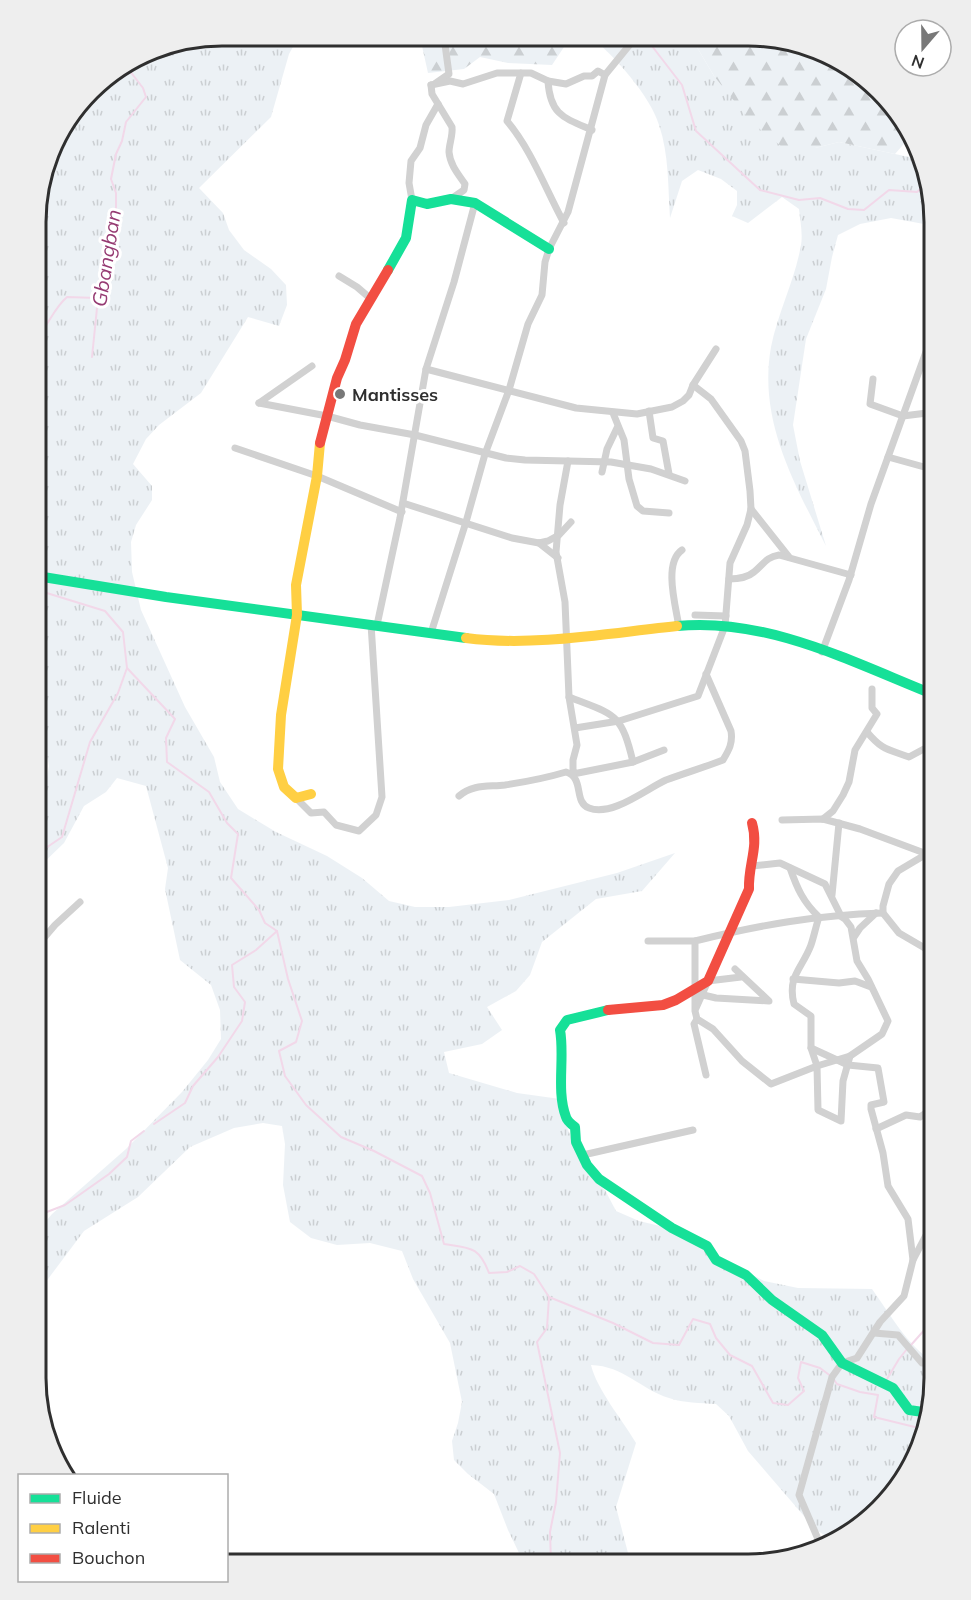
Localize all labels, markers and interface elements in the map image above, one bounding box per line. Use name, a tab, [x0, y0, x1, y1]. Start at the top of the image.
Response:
north arrow	[893, 18, 953, 78]
text: N	[909, 51, 927, 74]
water label: Gbangban	[86, 208, 126, 308]
place label: Mantisses	[352, 383, 438, 406]
marker: Mantisses	[333, 387, 347, 401]
legend	[18, 1474, 228, 1582]
text: Fluide	[72, 1486, 122, 1509]
text: Ralenti	[72, 1516, 130, 1539]
text: Bouchon	[72, 1546, 145, 1569]

